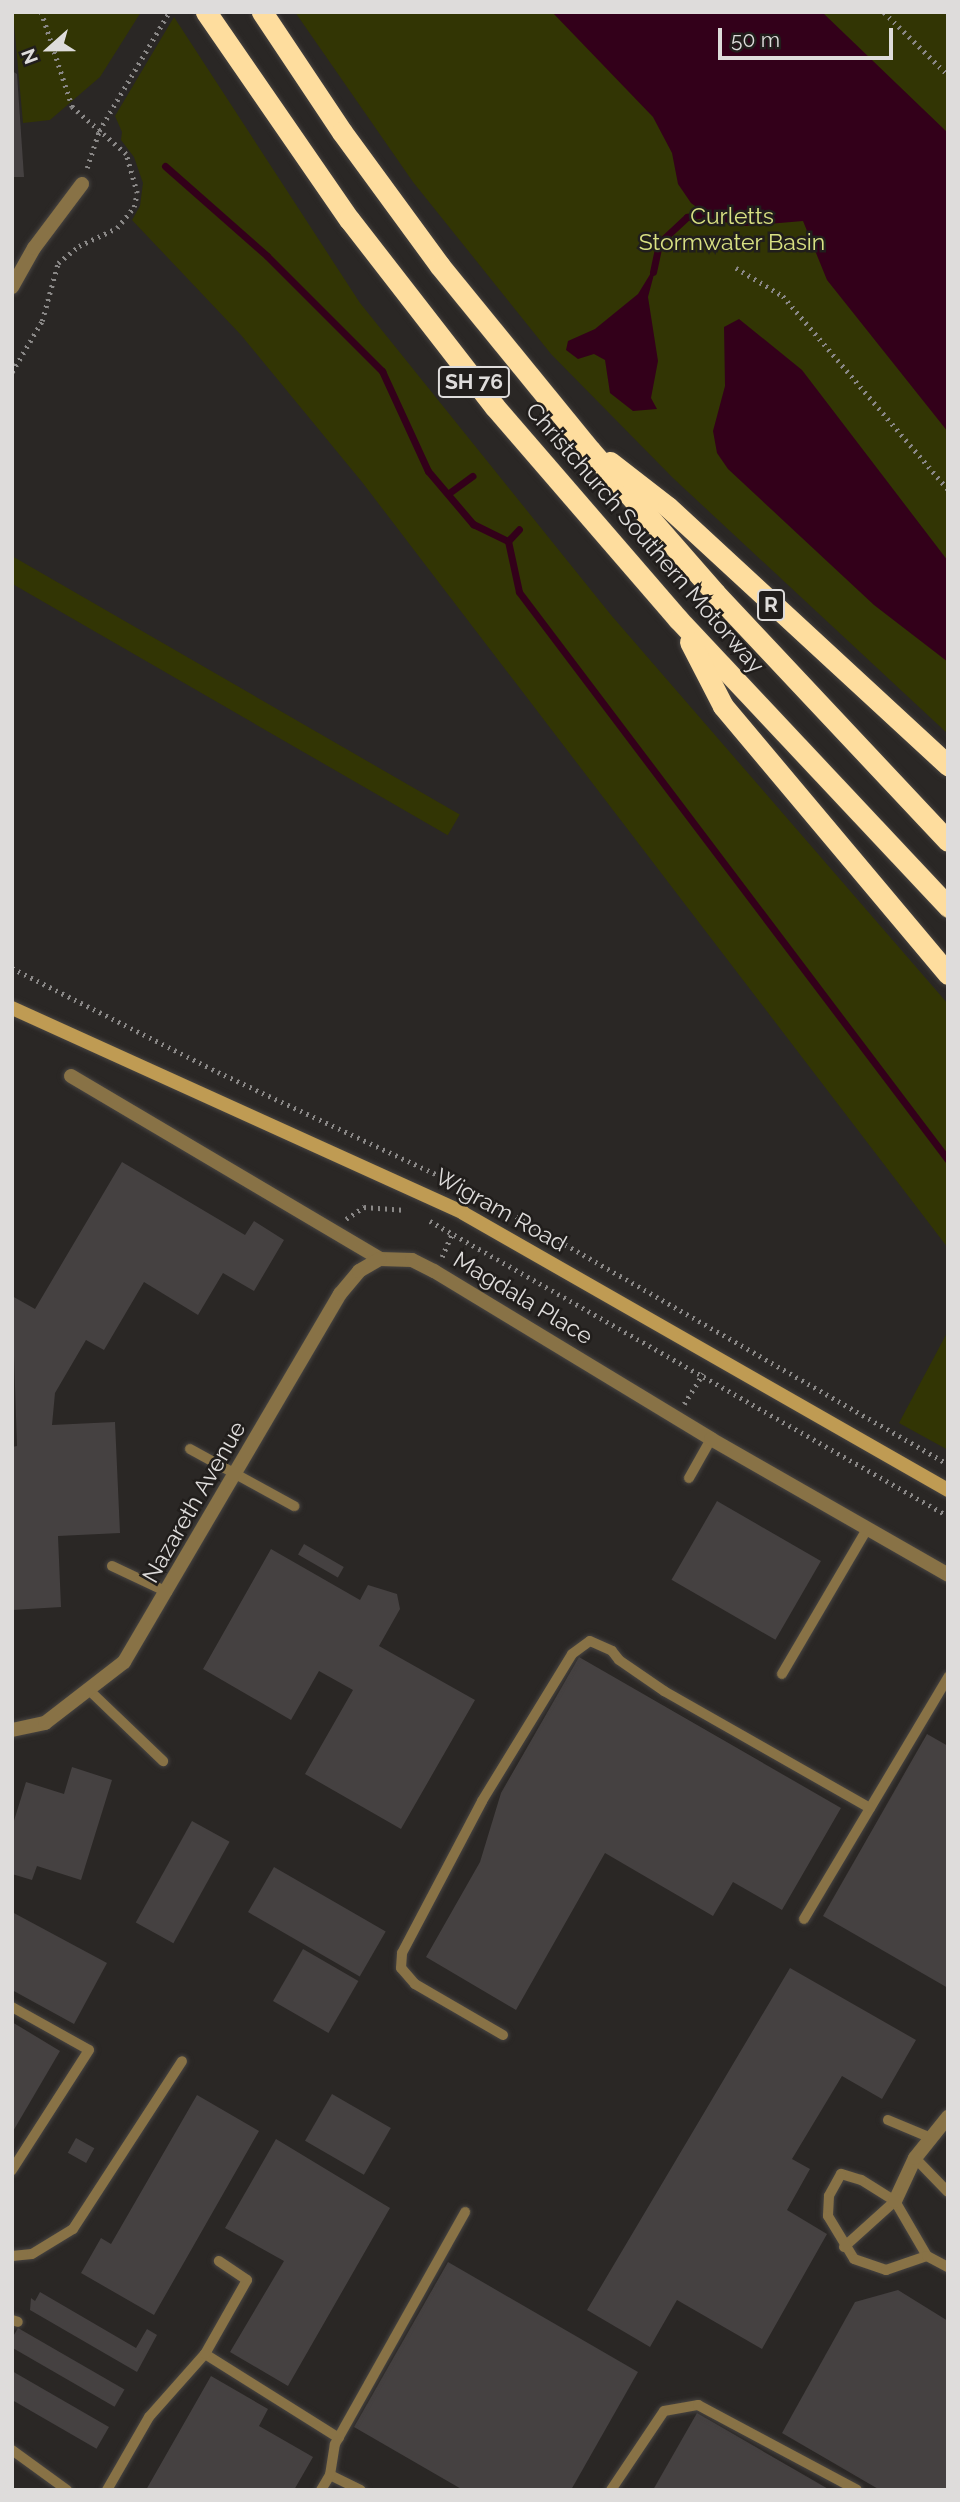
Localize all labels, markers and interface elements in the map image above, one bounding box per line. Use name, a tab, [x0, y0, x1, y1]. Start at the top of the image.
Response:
north arrow	[14, 14, 84, 84]
scale bar	[722, 14, 897, 58]
text: 50 m	[731, 27, 780, 52]
text: N	[17, 46, 42, 67]
park label: Curletts Stormwater Basin	[638, 202, 826, 256]
road number: SH 76	[437, 364, 511, 400]
street label: Christchurch Southern Motorway	[520, 397, 770, 679]
road number: R	[757, 588, 785, 622]
street label: Wigram Road	[430, 1163, 572, 1257]
street label: Magdala Place	[448, 1246, 598, 1350]
street label: Nazareth Avenue	[136, 1416, 252, 1588]

